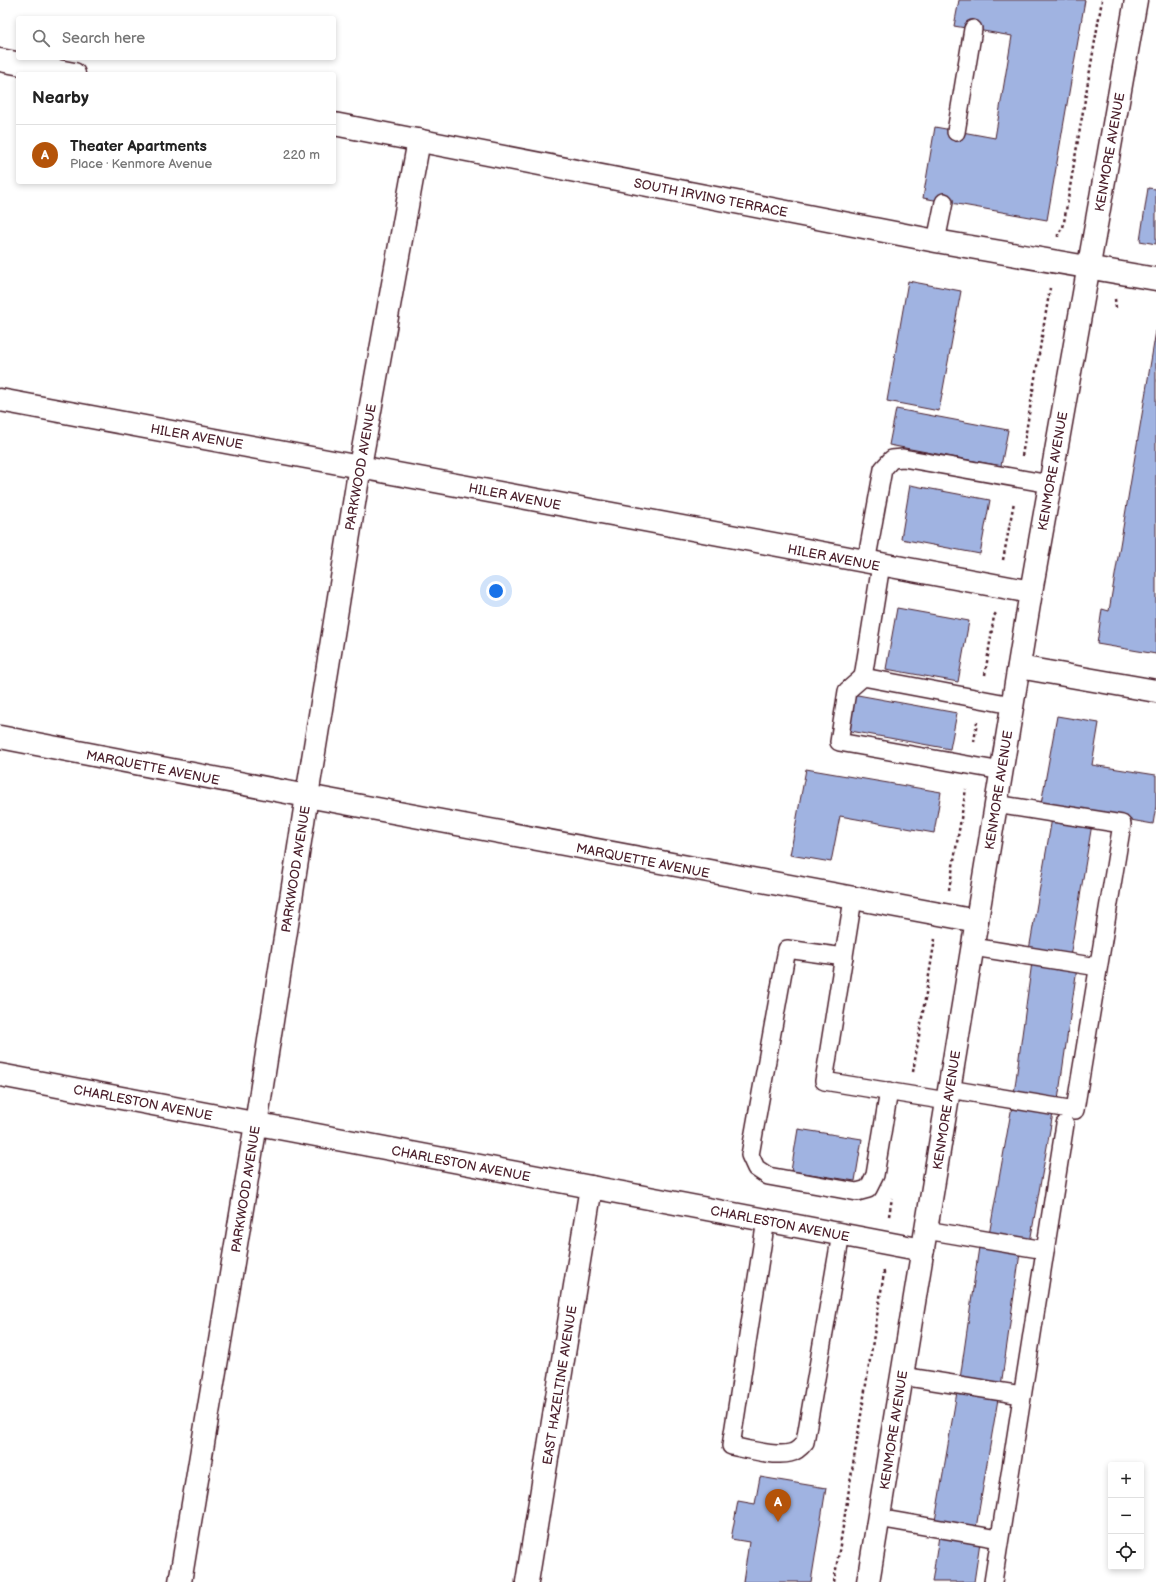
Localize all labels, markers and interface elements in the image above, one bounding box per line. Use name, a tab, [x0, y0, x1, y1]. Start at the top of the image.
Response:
search box	[16, 16, 336, 60]
icon: search	[30, 27, 52, 49]
text: Search here	[62, 29, 145, 48]
text: Nearby	[32, 88, 89, 108]
street label: KENMORE AVENUE	[1092, 91, 1128, 213]
text: Theater Apartments	[70, 137, 207, 156]
text: A	[41, 147, 49, 163]
text: 220 m	[283, 147, 320, 163]
text: Place · Kenmore Avenue	[70, 156, 212, 172]
street label: SOUTH IRVING TERRACE	[633, 175, 789, 221]
street label: PARKWOOD AVENUE	[342, 402, 380, 532]
street label: KENMORE AVENUE	[1035, 410, 1071, 532]
street label: HILER AVENUE	[149, 421, 245, 453]
street label: HILER AVENUE	[467, 480, 563, 514]
street label: HILER AVENUE	[786, 541, 882, 575]
your location	[486, 581, 506, 601]
street label: KENMORE AVENUE	[982, 729, 1016, 851]
street label: MARQUETTE AVENUE	[85, 747, 221, 789]
street label: PARKWOOD AVENUE	[278, 804, 314, 934]
street label: MARQUETTE AVENUE	[575, 840, 711, 882]
street label: KENMORE AVENUE	[930, 1049, 964, 1171]
street label: CHARLESTON AVENUE	[72, 1082, 214, 1124]
street label: PARKWOOD AVENUE	[228, 1124, 264, 1254]
street label: CHARLESTON AVENUE	[390, 1143, 532, 1185]
street label: CHARLESTON AVENUE	[709, 1203, 851, 1245]
street label: EAST HAZELTINE AVENUE	[540, 1304, 581, 1466]
street label: KENMORE AVENUE	[877, 1369, 911, 1491]
map controls	[1108, 1462, 1144, 1570]
button: +	[1108, 1462, 1144, 1498]
pin: A	[765, 1489, 791, 1522]
button: −	[1108, 1498, 1144, 1534]
button: locate	[1108, 1534, 1144, 1570]

